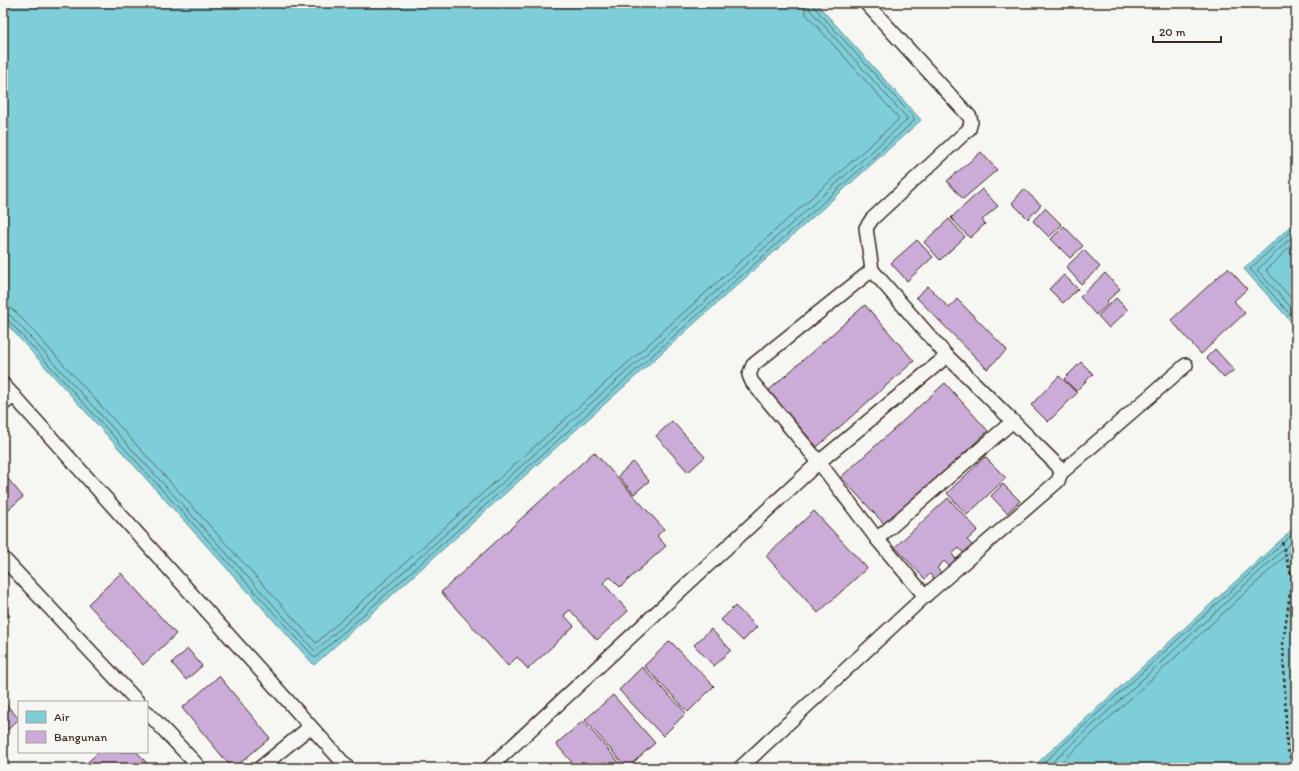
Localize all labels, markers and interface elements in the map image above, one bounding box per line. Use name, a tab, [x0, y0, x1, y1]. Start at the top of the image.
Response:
scale bar	[1153, 18, 1221, 44]
text: 20 m	[1159, 25, 1186, 39]
legend	[18, 701, 148, 753]
text: Air	[54, 710, 70, 724]
text: Bangunan	[54, 730, 107, 744]

